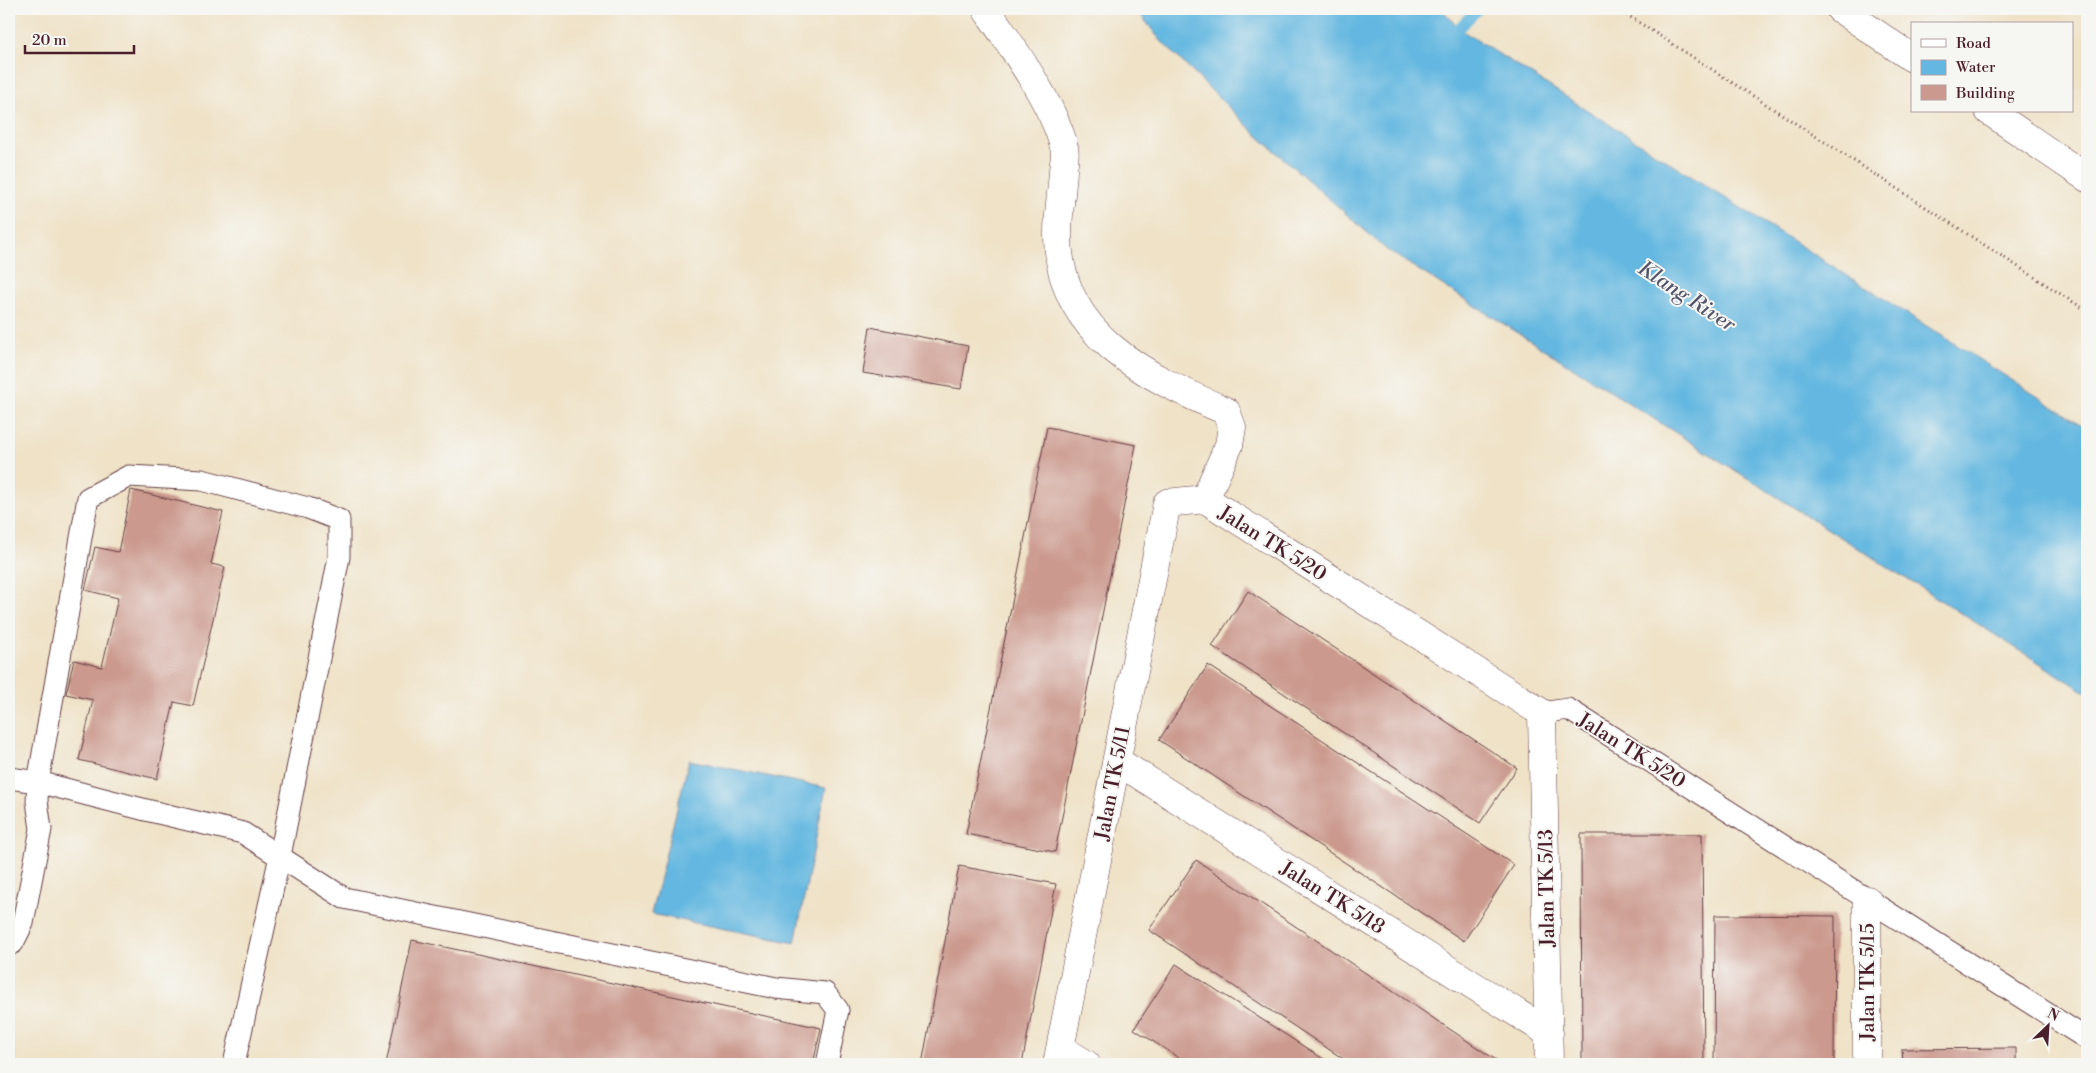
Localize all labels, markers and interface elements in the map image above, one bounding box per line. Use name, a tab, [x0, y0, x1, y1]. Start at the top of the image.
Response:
scale bar	[25, 22, 134, 54]
legend	[1911, 22, 2074, 112]
text: 20 m	[32, 31, 67, 50]
text: Road	[1956, 34, 1991, 53]
text: Water	[1955, 58, 1996, 77]
text: Building	[1955, 84, 2015, 103]
water label: Klang River	[1633, 256, 1741, 339]
street label: Jalan TK 5/20	[1213, 501, 1331, 587]
street label: Jalan TK 5/20	[1572, 708, 1690, 794]
street label: Jalan TK 5/11	[1090, 724, 1137, 844]
street label: Jalan TK 5/13	[1534, 829, 1561, 948]
street label: Jalan TK 5/18	[1274, 856, 1389, 940]
street label: Jalan TK 5/15	[1856, 923, 1881, 1042]
north arrow	[2024, 1000, 2074, 1050]
text: N	[2044, 1005, 2062, 1026]

